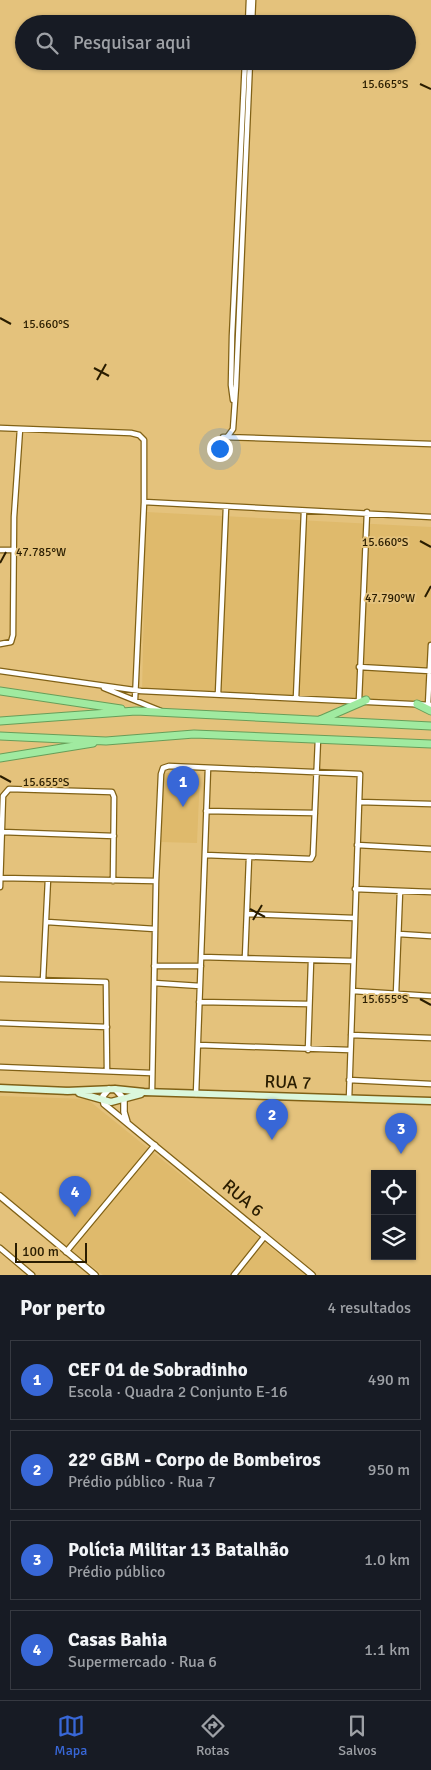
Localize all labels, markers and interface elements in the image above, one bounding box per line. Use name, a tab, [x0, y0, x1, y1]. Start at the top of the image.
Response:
search box	[15, 15, 416, 70]
icon: search	[33, 29, 61, 57]
text: Pesquisar aqui	[73, 31, 191, 55]
text: 15.665°S	[362, 77, 409, 92]
text: 15.660°S	[23, 317, 70, 332]
your location	[207, 436, 233, 462]
text: 15.660°S	[362, 535, 409, 550]
text: 47.785°W	[16, 545, 66, 560]
text: 47.790°W	[365, 591, 415, 606]
pin: 1	[167, 766, 199, 807]
text: 15.655°S	[23, 775, 70, 790]
text: 15.655°S	[362, 992, 409, 1007]
street label: RUA 7	[264, 1070, 312, 1094]
pin: 2	[256, 1099, 288, 1140]
pin: 3	[385, 1113, 417, 1154]
map controls	[371, 1170, 416, 1260]
button: locate	[371, 1170, 416, 1215]
street label: RUA 6	[218, 1174, 268, 1222]
pin: 4	[59, 1176, 91, 1217]
button: layers	[371, 1215, 416, 1260]
scale bar	[15, 1240, 88, 1263]
text: 100 m	[22, 1243, 59, 1260]
text: Por perto	[20, 1295, 105, 1321]
text: 4 resultados	[328, 1298, 411, 1318]
text: CEF 01 de Sobradinho	[68, 1358, 248, 1382]
text: 1	[33, 1370, 41, 1390]
text: 490 m	[368, 1370, 410, 1390]
text: Escola · Quadra 2 Conjunto E-16	[68, 1382, 288, 1402]
text: 22° GBM - Corpo de Bombeiros	[68, 1448, 321, 1472]
text: 2	[33, 1460, 41, 1480]
text: 950 m	[368, 1460, 410, 1480]
text: Prédio público · Rua 7	[68, 1472, 216, 1492]
text: Polícia Militar 13 Batalhão	[68, 1538, 289, 1562]
text: 3	[33, 1550, 41, 1570]
text: 1.0 km	[364, 1550, 410, 1570]
text: Prédio público	[68, 1562, 165, 1582]
text: Casas Bahia	[68, 1628, 167, 1652]
text: 4	[33, 1640, 41, 1660]
text: 1.1 km	[364, 1640, 410, 1660]
text: Supermercado · Rua 6	[68, 1652, 217, 1672]
tab: Mapa	[54, 1712, 87, 1759]
tab: Rotas	[196, 1712, 229, 1759]
tab: Salvos	[338, 1712, 377, 1759]

